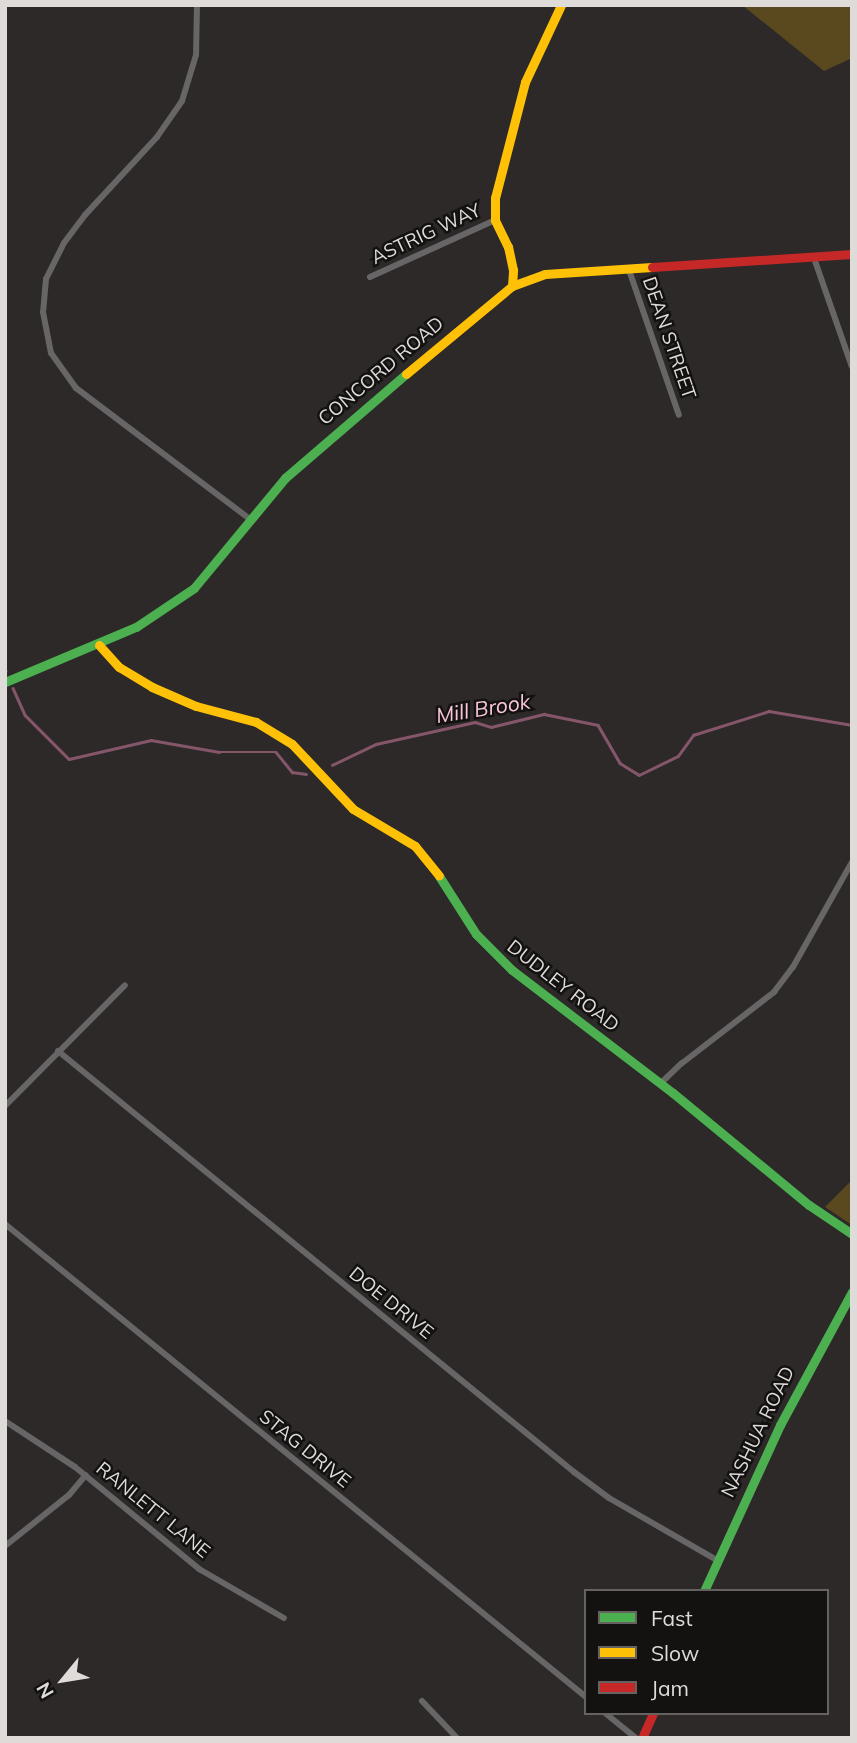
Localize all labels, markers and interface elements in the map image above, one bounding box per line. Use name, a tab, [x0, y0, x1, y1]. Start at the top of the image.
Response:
street label: ASTRIG WAY	[368, 199, 484, 269]
street label: DEAN STREET	[637, 274, 701, 402]
street label: CONCORD ROAD	[314, 312, 448, 430]
water label: Mill Brook	[434, 688, 532, 728]
street label: DUDLEY ROAD	[502, 935, 624, 1037]
street label: DOE DRIVE	[344, 1262, 438, 1344]
street label: NASHUA ROAD	[716, 1363, 800, 1501]
street label: STAG DRIVE	[255, 1405, 355, 1493]
street label: RANLETT LANE	[92, 1457, 214, 1563]
legend	[584, 1589, 829, 1715]
text: Fast	[651, 1605, 693, 1631]
text: Slow	[651, 1640, 699, 1666]
north arrow	[28, 1645, 98, 1715]
text: Jam	[651, 1675, 689, 1701]
text: N	[31, 1678, 59, 1703]

